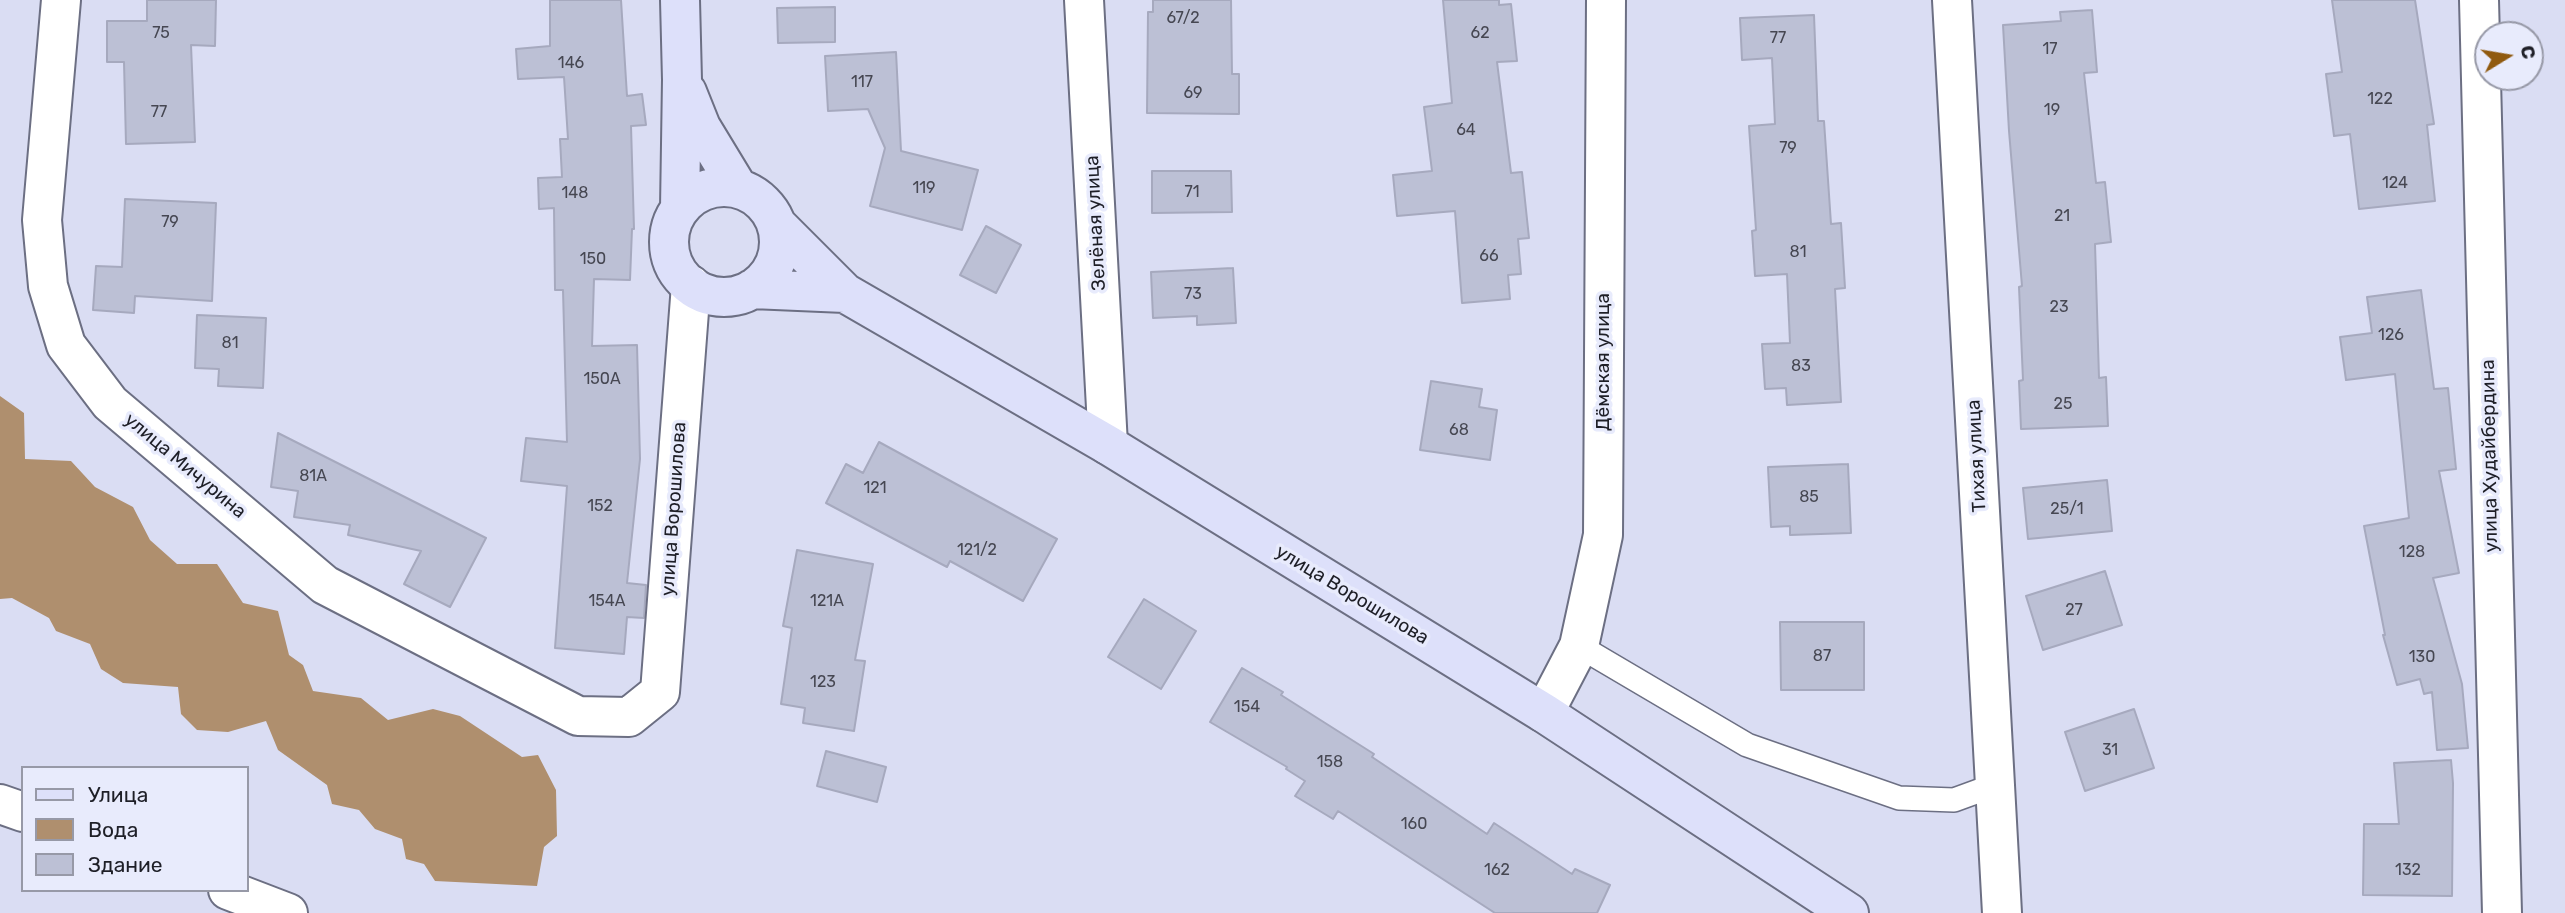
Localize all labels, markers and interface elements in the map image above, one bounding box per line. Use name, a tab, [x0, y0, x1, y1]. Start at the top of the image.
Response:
house number: 67/2	[1166, 8, 1200, 28]
north arrow	[2474, 21, 2544, 91]
house number: 75	[152, 23, 170, 43]
house number: 62	[1470, 23, 1490, 43]
house number: 77	[1770, 28, 1786, 48]
house number: 17	[2042, 39, 2058, 59]
text: С	[2516, 44, 2541, 61]
house number: 146	[558, 53, 584, 73]
house number: 117	[851, 72, 873, 92]
house number: 69	[1183, 83, 1203, 103]
house number: 122	[2367, 89, 2393, 109]
house number: 19	[2044, 100, 2060, 120]
house number: 77	[151, 102, 167, 122]
house number: 64	[1456, 120, 1476, 140]
house number: 79	[1779, 138, 1797, 158]
street label: Зелёная улица	[1081, 155, 1111, 291]
house number: 124	[2382, 173, 2408, 193]
house number: 119	[912, 178, 936, 198]
house number: 71	[1184, 182, 1200, 202]
house number: 148	[562, 183, 588, 203]
house number: 21	[2054, 206, 2070, 226]
house number: 79	[161, 212, 179, 232]
house number: 81	[1789, 242, 1807, 262]
house number: 66	[1479, 246, 1499, 266]
house number: 150	[580, 249, 606, 269]
house number: 73	[1184, 284, 1202, 304]
street label: Дёмская улица	[1593, 293, 1615, 431]
house number: 23	[2049, 297, 2069, 317]
house number: 126	[2378, 325, 2404, 345]
house number: 81	[221, 333, 239, 353]
house number: 83	[1791, 356, 1811, 376]
street label: улица Худайбердина	[2477, 359, 2503, 553]
house number: 150А	[583, 369, 621, 389]
house number: 25	[2054, 394, 2072, 414]
street label: Тихая улица	[1963, 399, 1991, 513]
street label: улица Мичурина	[120, 408, 250, 524]
house number: 68	[1449, 420, 1469, 440]
street label: улица Ворошилова	[657, 421, 691, 597]
house number: 81А	[299, 466, 327, 486]
house number: 121	[863, 478, 887, 498]
house number: 85	[1799, 487, 1819, 507]
house number: 152	[587, 496, 613, 516]
house number: 25/1	[2050, 499, 2084, 519]
house number: 121/2	[957, 540, 997, 560]
street label: улица Ворошилова	[1271, 540, 1433, 650]
house number: 128	[2399, 542, 2425, 562]
house number: 154А	[588, 591, 626, 611]
house number: 121А	[810, 591, 844, 611]
house number: 27	[2065, 600, 2083, 620]
house number: 87	[1813, 646, 1831, 666]
house number: 130	[2409, 647, 2435, 667]
house number: 123	[810, 672, 836, 692]
house number: 154	[1234, 697, 1260, 717]
house number: 31	[2102, 740, 2118, 760]
house number: 158	[1317, 752, 1343, 772]
legend	[21, 766, 248, 892]
text: Улица	[88, 782, 148, 807]
house number: 160	[1401, 814, 1427, 834]
text: Вода	[88, 817, 138, 842]
text: Здание	[88, 852, 163, 877]
house number: 162	[1484, 860, 1510, 880]
house number: 132	[2395, 860, 2421, 880]

